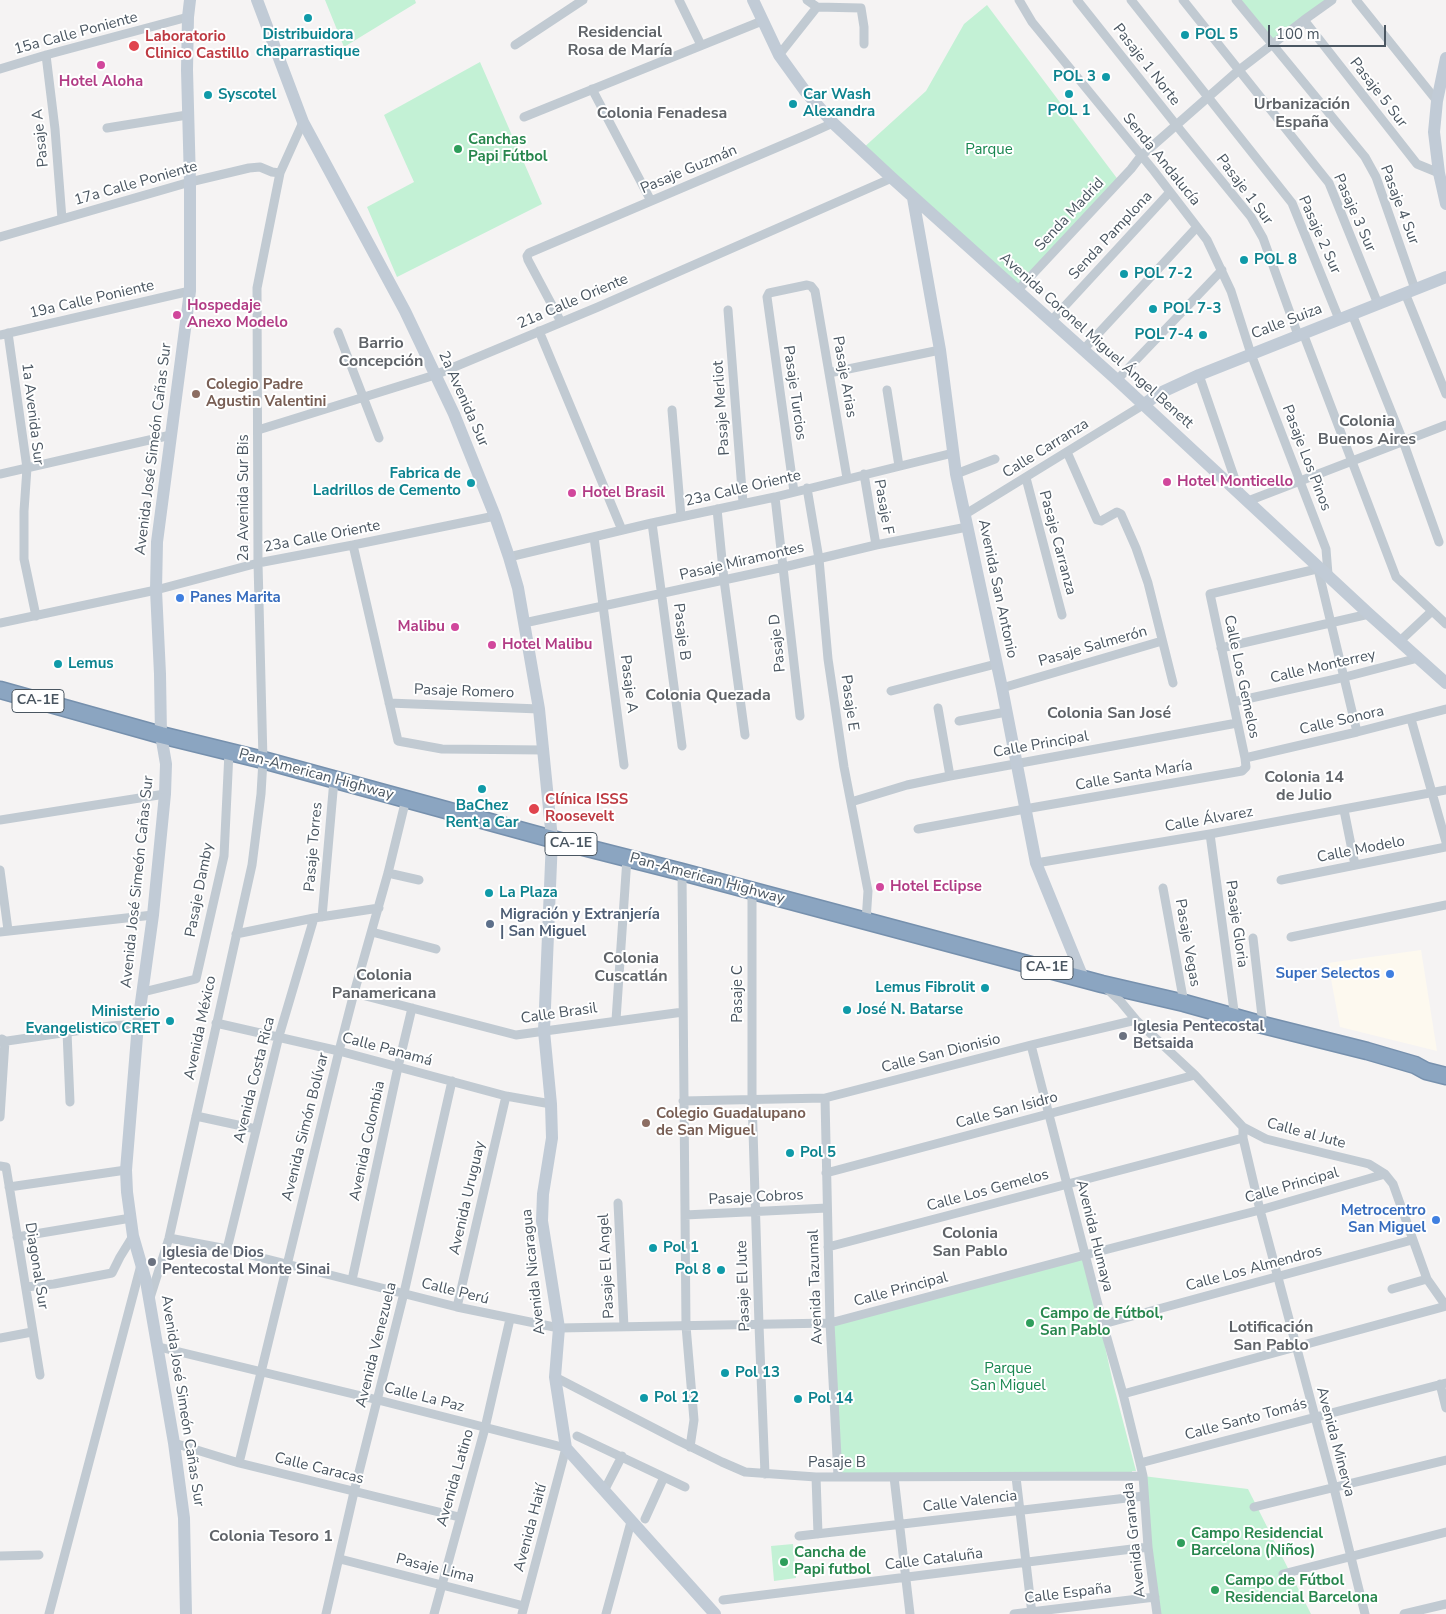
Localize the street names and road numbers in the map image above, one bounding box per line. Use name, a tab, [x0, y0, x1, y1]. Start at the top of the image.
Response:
street label: 15a Calle Poniente	[12, 9, 140, 59]
street label: Pasaje 1 Norte	[1108, 21, 1184, 109]
street label: Pasaje 5 Sur	[1345, 55, 1411, 131]
street label: Pasaje A	[29, 108, 53, 168]
street label: Senda Andalucía	[1118, 110, 1204, 210]
street label: Pasaje Guzmán	[638, 142, 740, 198]
street label: Pasaje 1 Sur	[1212, 151, 1276, 229]
street label: 17a Calle Poniente	[72, 158, 200, 210]
street label: Pasaje 4 Sur	[1376, 163, 1422, 247]
street label: Pasaje 3 Sur	[1329, 171, 1379, 255]
street label: Senda Madrid	[1032, 175, 1108, 255]
street label: Senda Pamplona	[1066, 188, 1156, 284]
street label: Pasaje 2 Sur	[1294, 193, 1344, 277]
street label: Avenida Coronel Miguel Ángel Benett	[996, 249, 1196, 433]
street label: 21a Calle Oriente	[515, 271, 631, 333]
street label: 19a Calle Poniente	[28, 277, 156, 323]
street label: Calle Suiza	[1249, 300, 1325, 344]
street label: Pasaje Arias	[828, 335, 860, 419]
street label: Avenida José Simeón Cañas Sur	[132, 342, 176, 556]
street label: Pasaje Turcios	[778, 345, 810, 441]
street label: 2a Avenida Sur	[434, 349, 492, 449]
street label: Pasaje Merliot	[710, 360, 734, 456]
street label: 1a Avenida Sur	[17, 362, 47, 466]
street label: Pasaje Los Pinos	[1278, 402, 1334, 514]
street label: Calle Carranza	[1000, 415, 1092, 483]
street label: 2a Avenida Sur Bis	[235, 434, 253, 562]
street label: 23a Calle Oriente	[683, 467, 803, 511]
street label: Pasaje F	[869, 478, 897, 536]
street label: Pasaje Carranza	[1034, 489, 1080, 597]
street label: 23a Calle Oriente	[262, 517, 382, 557]
street label: Avenida San Antonio	[973, 518, 1021, 660]
street label: Pasaje Miramontes	[678, 539, 806, 585]
street label: Pasaje B	[669, 602, 693, 662]
street label: Pasaje D	[766, 613, 790, 673]
street label: Calle Los Gemelos	[1219, 614, 1263, 740]
street label: Pasaje Salmerón	[1037, 623, 1149, 671]
street label: Calle Monterrey	[1269, 646, 1377, 688]
street label: Pasaje A	[615, 654, 641, 714]
street label: Pasaje E	[836, 674, 862, 732]
street label: Pasaje Romero	[414, 681, 514, 703]
road number: CA-1E	[12, 689, 64, 712]
street label: Calle Sonora	[1298, 703, 1386, 739]
street label: Calle Principal	[992, 728, 1090, 762]
street label: Pan-American Highway	[237, 746, 395, 804]
street label: Calle Santa María	[1074, 757, 1194, 795]
street label: Avenida José Simeón Cañas Sur	[118, 775, 158, 989]
street label: Pasaje Torres	[301, 802, 327, 892]
street label: Calle Álvarez	[1163, 803, 1255, 837]
road number: CA-1E	[545, 832, 597, 856]
street label: Calle Modelo	[1316, 833, 1406, 867]
street label: Pasaje Damby	[182, 841, 218, 939]
street label: Pan-American Highway	[628, 850, 786, 908]
street label: Pasaje Gloria	[1221, 879, 1251, 969]
street label: Pasaje Vegas	[1170, 898, 1204, 988]
road number: CA-1E	[1021, 956, 1073, 980]
street label: Pasaje C	[729, 965, 747, 1023]
street label: Avenida México	[181, 974, 221, 1082]
street label: Calle Brasil	[520, 1000, 598, 1028]
street label: Avenida Costa Rica	[231, 1015, 279, 1145]
street label: Calle Panamá	[340, 1029, 434, 1071]
street label: Calle San Dionisio	[880, 1031, 1002, 1077]
street label: Avenida Simón Bolívar	[279, 1051, 333, 1203]
street label: Avenida Colombia	[346, 1079, 390, 1203]
street label: Calle San Isidro	[954, 1089, 1060, 1133]
street label: Calle al Jute	[1264, 1115, 1348, 1153]
street label: Avenida Uruguay	[446, 1139, 490, 1257]
street label: Calle Principal	[1243, 1164, 1341, 1208]
street label: Calle Los Gemelos	[925, 1166, 1051, 1216]
street label: Avenida Humaya	[1071, 1178, 1117, 1294]
street label: Pasaje Cobros	[708, 1187, 804, 1209]
street label: Avenida Nicaragua	[518, 1208, 550, 1336]
street label: Pasaje El Angel	[595, 1213, 619, 1319]
street label: Diagonal Sur	[20, 1221, 52, 1311]
street label: Avenida Tazumal	[805, 1229, 827, 1345]
street label: Pasaje El Jute	[733, 1240, 755, 1332]
street label: Calle Los Almendros	[1184, 1242, 1324, 1296]
street label: Calle Principal	[852, 1269, 950, 1311]
street label: Calle Perú	[419, 1275, 491, 1309]
street label: Avenida Venezuela	[353, 1281, 401, 1409]
street label: Avenida José Simeón Cañas Sur	[156, 1294, 208, 1508]
street label: Calle La Paz	[382, 1379, 466, 1417]
street label: Avenida Minerva	[1312, 1385, 1358, 1499]
street label: Calle Santo Tomás	[1183, 1395, 1309, 1445]
street label: Avenida Latino	[434, 1427, 478, 1529]
street label: Calle Caracas	[272, 1449, 366, 1489]
street label: Pasaje B	[808, 1454, 866, 1472]
street label: Avenida Granada	[1120, 1481, 1150, 1599]
street label: Avenida Haití	[511, 1482, 551, 1574]
street label: Calle Valencia	[922, 1487, 1018, 1517]
street label: Calle Cataluña	[884, 1545, 984, 1575]
street label: Pasaje Lima	[394, 1551, 476, 1587]
street label: Calle España	[1024, 1580, 1112, 1608]

